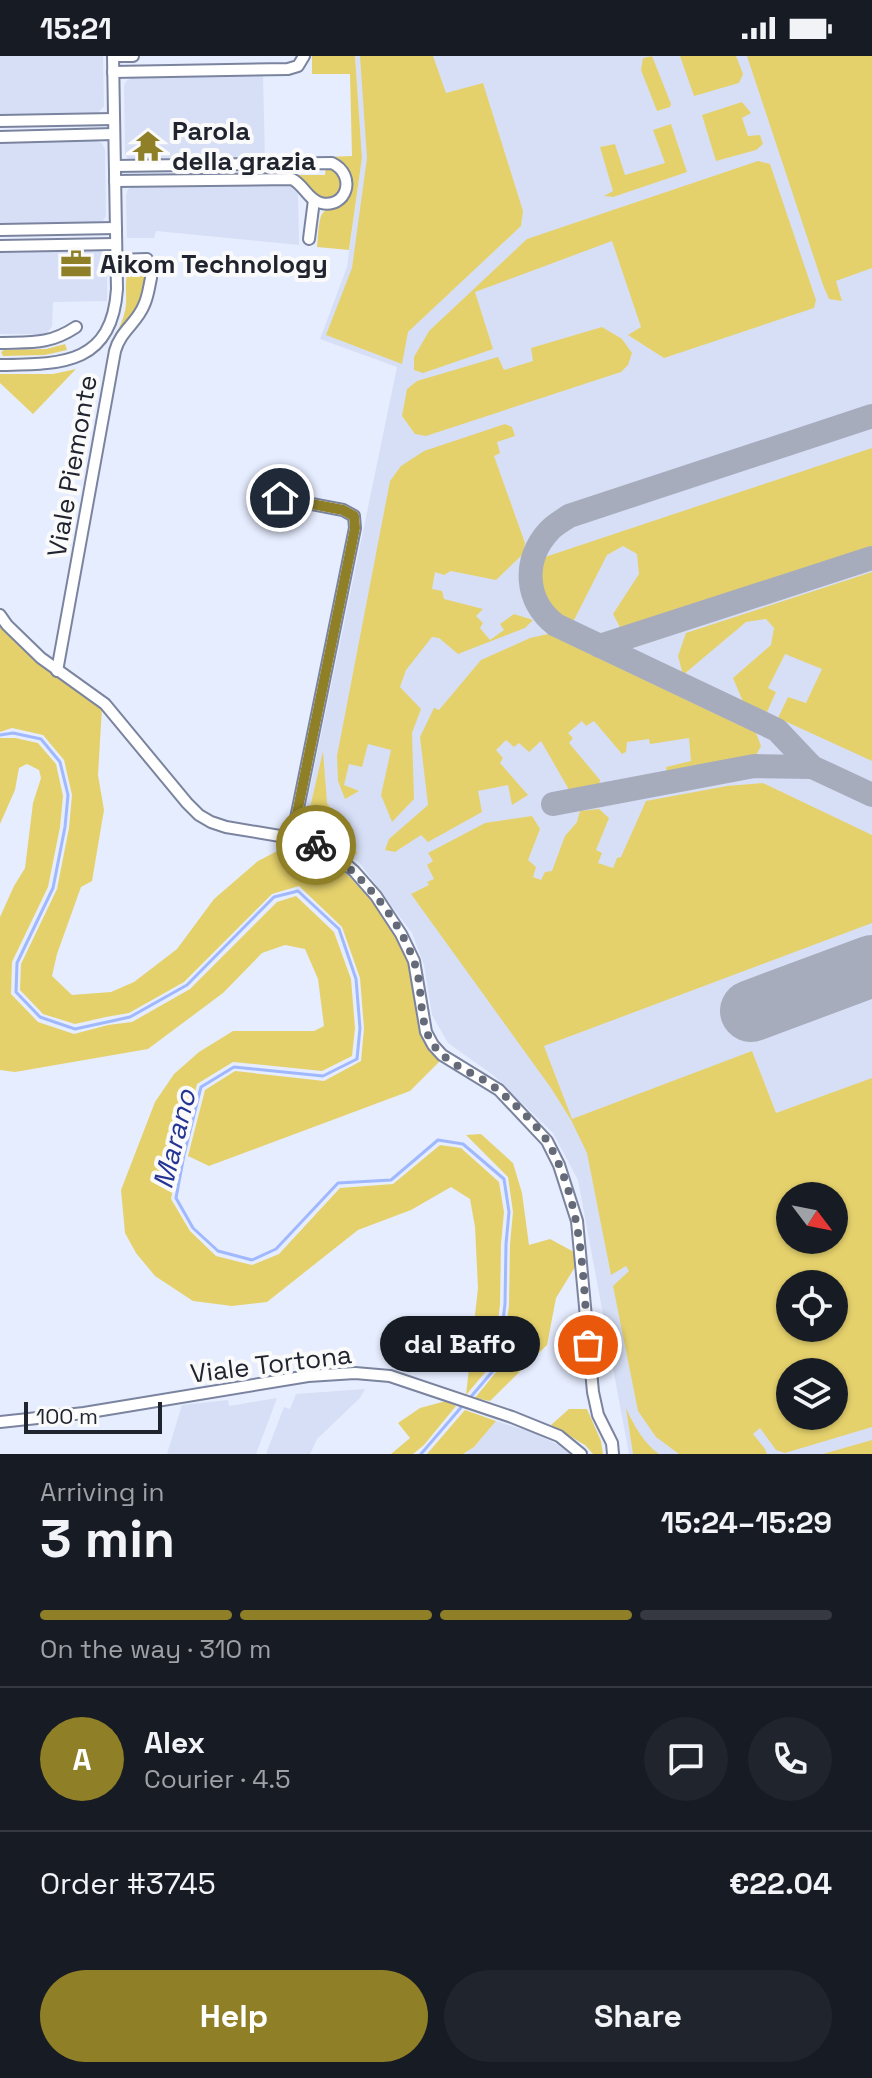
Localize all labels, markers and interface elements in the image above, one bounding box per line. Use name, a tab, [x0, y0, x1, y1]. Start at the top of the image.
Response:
text: 15:21	[40, 9, 112, 48]
place label: Parola della grazia	[172, 114, 316, 178]
temple icon: Parola della grazia	[131, 129, 165, 163]
office icon: Aikom Technology	[59, 247, 93, 281]
place label: Aikom Technology	[100, 247, 328, 281]
street label: Viale Piemonte	[39, 372, 105, 560]
pin	[246, 464, 314, 532]
icon: home	[258, 476, 302, 520]
courier	[276, 805, 356, 885]
icon: bike	[294, 823, 338, 867]
water label: Marano	[144, 1085, 204, 1192]
north arrow	[776, 1182, 848, 1254]
map controls	[776, 1182, 848, 1430]
button: locate	[776, 1270, 848, 1342]
pin	[554, 1311, 622, 1379]
callout: dal Baffo	[380, 1317, 540, 1373]
icon: bag	[566, 1323, 610, 1367]
text: dal Baffo	[404, 1327, 516, 1361]
street label: Viale Tortona	[188, 1337, 354, 1391]
button: layers	[776, 1358, 848, 1430]
scale bar	[24, 1398, 162, 1434]
text: 100 m	[36, 1402, 98, 1430]
text: Arriving in	[40, 1475, 164, 1509]
text: 15:24–15:29	[661, 1503, 832, 1542]
text: 3 min	[40, 1506, 175, 1572]
text: On the way · 310 m	[40, 1632, 271, 1666]
button: chat	[644, 1717, 728, 1801]
button: phone	[748, 1717, 832, 1801]
text: Alex	[144, 1723, 205, 1762]
text: A	[72, 1740, 92, 1779]
text: Courier · 4.5	[144, 1762, 291, 1796]
text: Order #3745	[40, 1864, 216, 1903]
text: €22.04	[729, 1864, 832, 1903]
button: Help	[40, 1970, 428, 2062]
button: Share	[444, 1970, 832, 2062]

